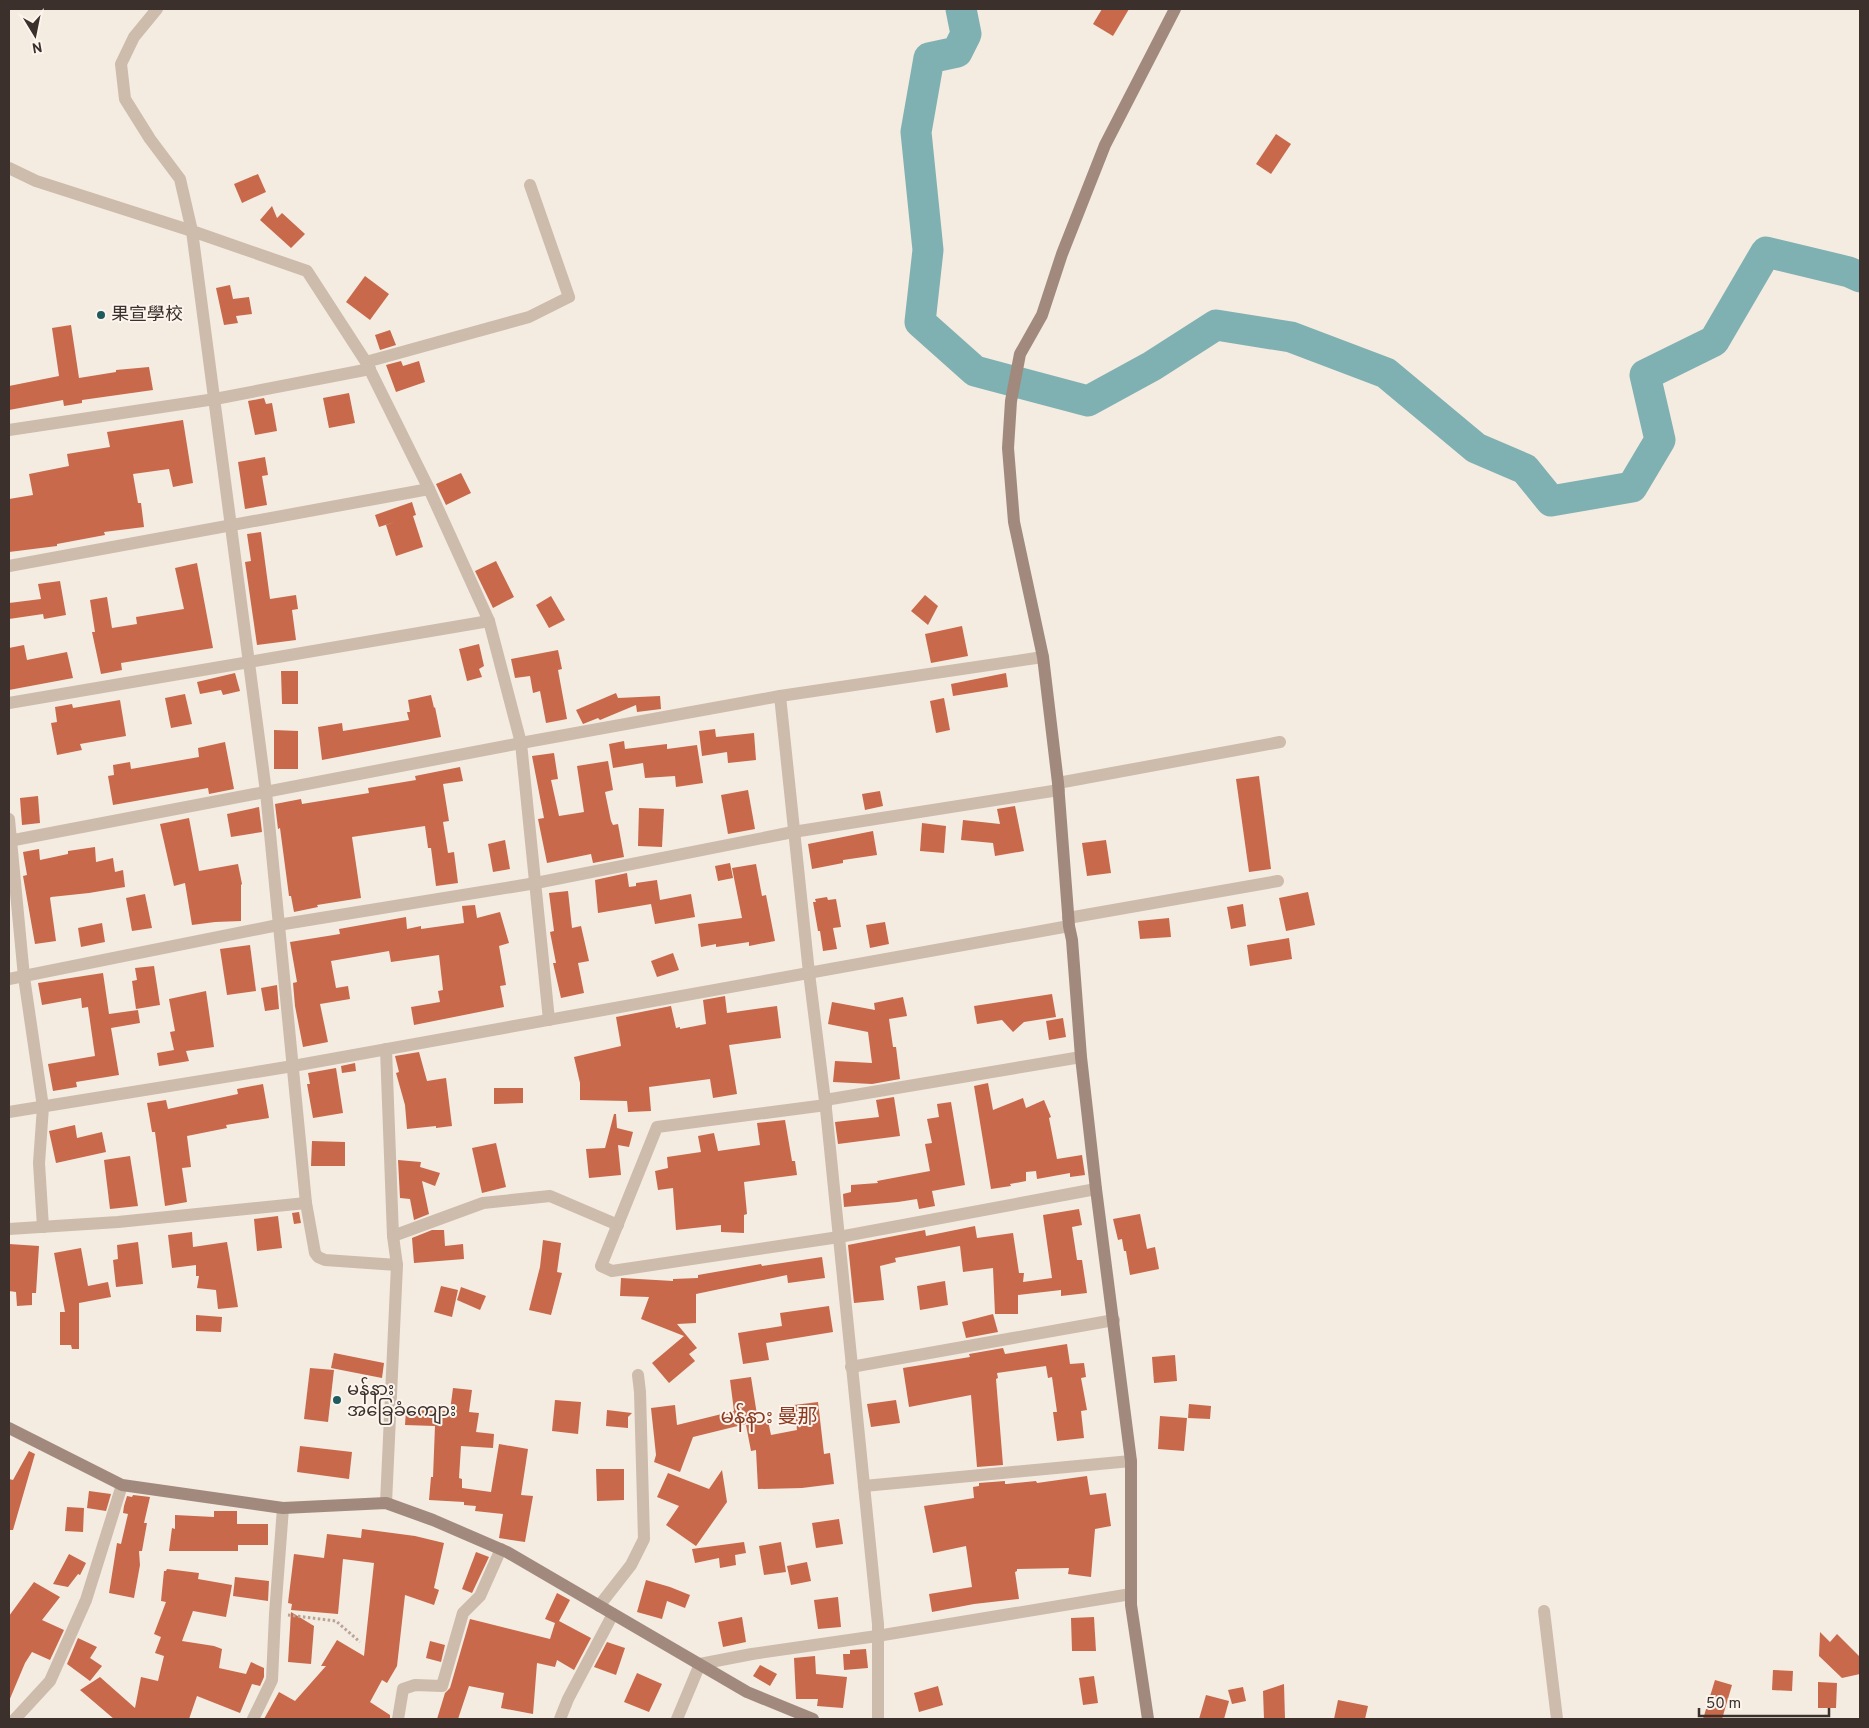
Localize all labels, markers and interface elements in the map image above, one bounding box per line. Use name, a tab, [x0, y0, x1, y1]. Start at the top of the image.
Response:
north arrow	[10, 10, 60, 60]
text: N	[31, 37, 43, 56]
place label: 果宣學校	[111, 304, 183, 327]
marker: 果宣學校	[95, 309, 107, 321]
place label: မန်နား အခြေခံကျေား	[347, 1376, 456, 1425]
marker: မန်နား အခြေခံကျေား	[331, 1394, 343, 1406]
district label: မန်နား 曼那	[720, 1402, 818, 1432]
scale bar	[1699, 1686, 1829, 1718]
text: 50 m	[1706, 1695, 1741, 1714]

